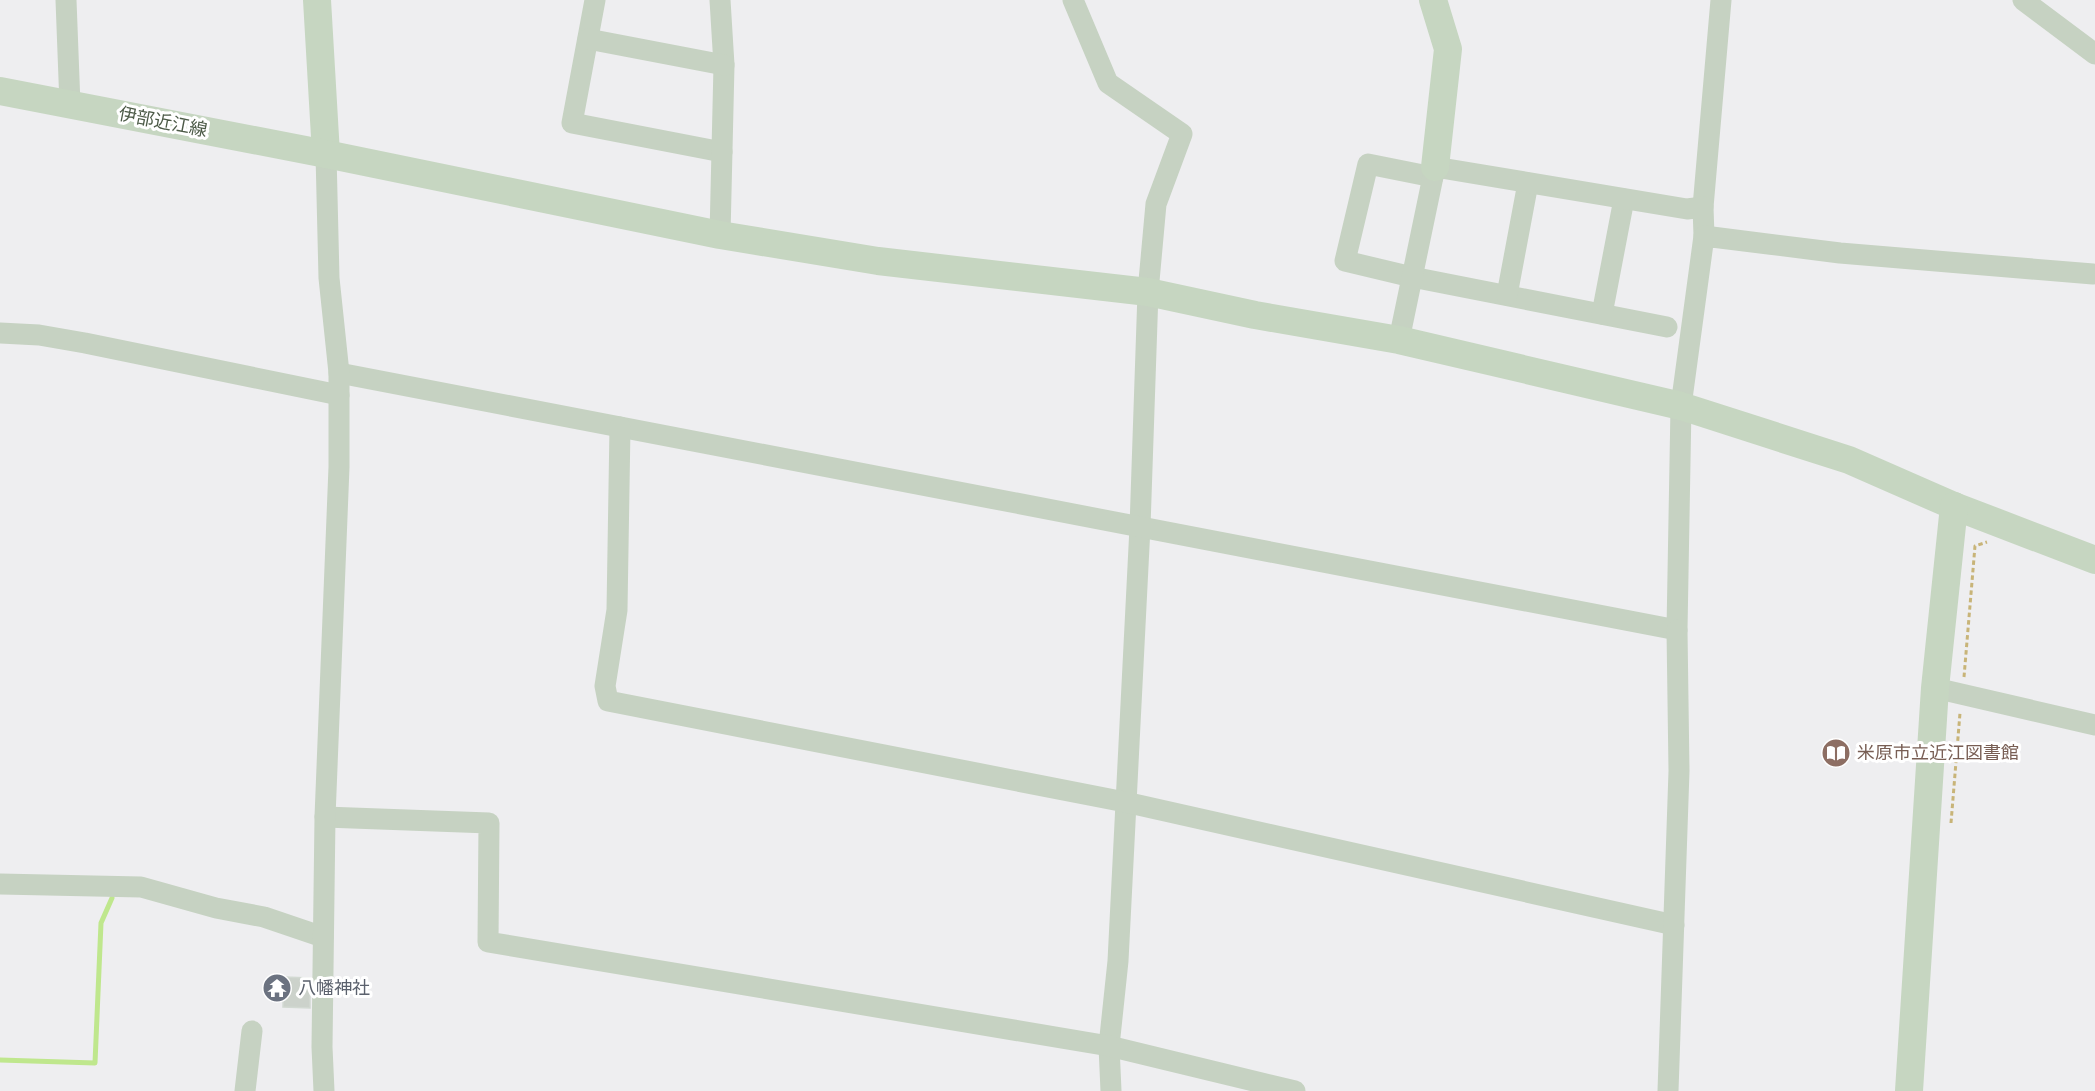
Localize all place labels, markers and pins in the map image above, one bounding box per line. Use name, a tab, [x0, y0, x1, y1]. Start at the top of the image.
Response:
library icon: 米原市立近江図書館	[1820, 737, 1852, 769]
place label: 米原市立近江図書館	[1857, 739, 2019, 766]
temple icon: 八幡神社	[261, 972, 293, 1004]
place label: 八幡神社	[298, 974, 370, 1001]

